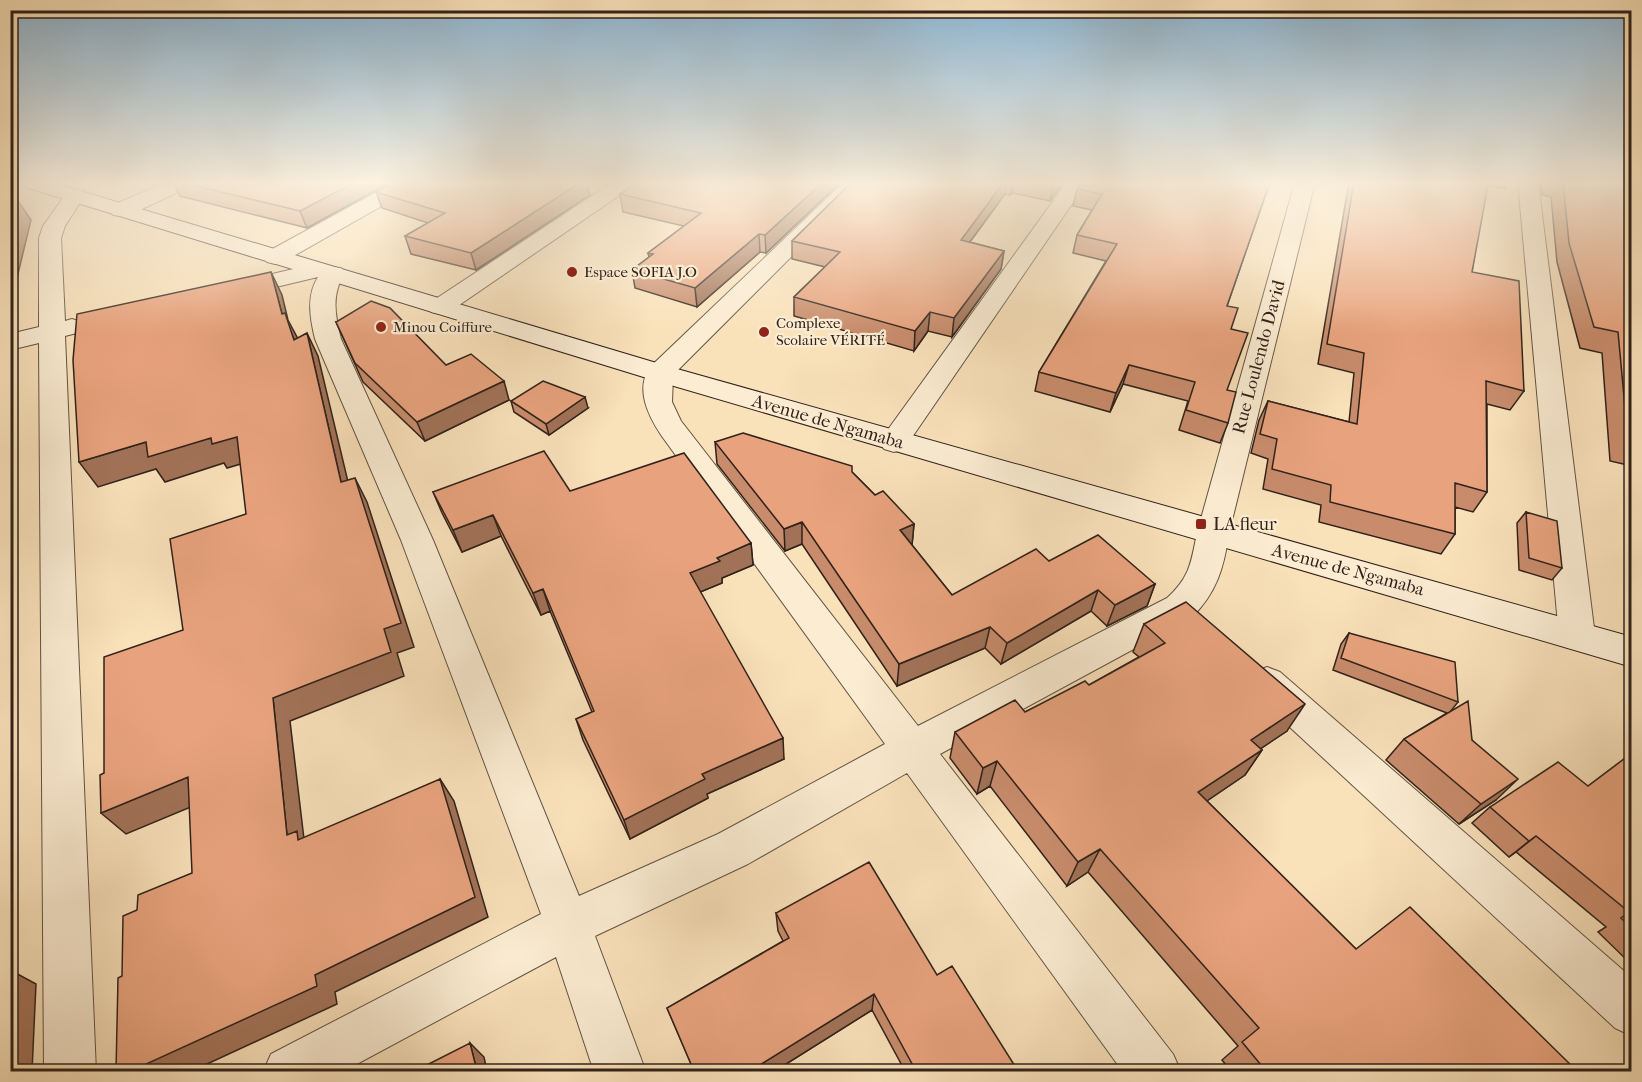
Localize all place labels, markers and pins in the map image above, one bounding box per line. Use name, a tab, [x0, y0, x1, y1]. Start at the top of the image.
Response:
place label: Espace SOFIA J.O	[584, 263, 697, 281]
marker: Espace SOFIA J.O	[565, 265, 579, 279]
place label: Complexe Scolaire VÉRITÉ	[776, 314, 885, 349]
place label: Minou Coiffure	[393, 318, 493, 336]
marker: Minou Coiffure	[374, 320, 388, 334]
marker: Complexe Scolaire VÉRITÉ	[757, 325, 771, 339]
place label: LA fleur	[1213, 514, 1277, 535]
marker: LA fleur	[1194, 517, 1208, 531]

